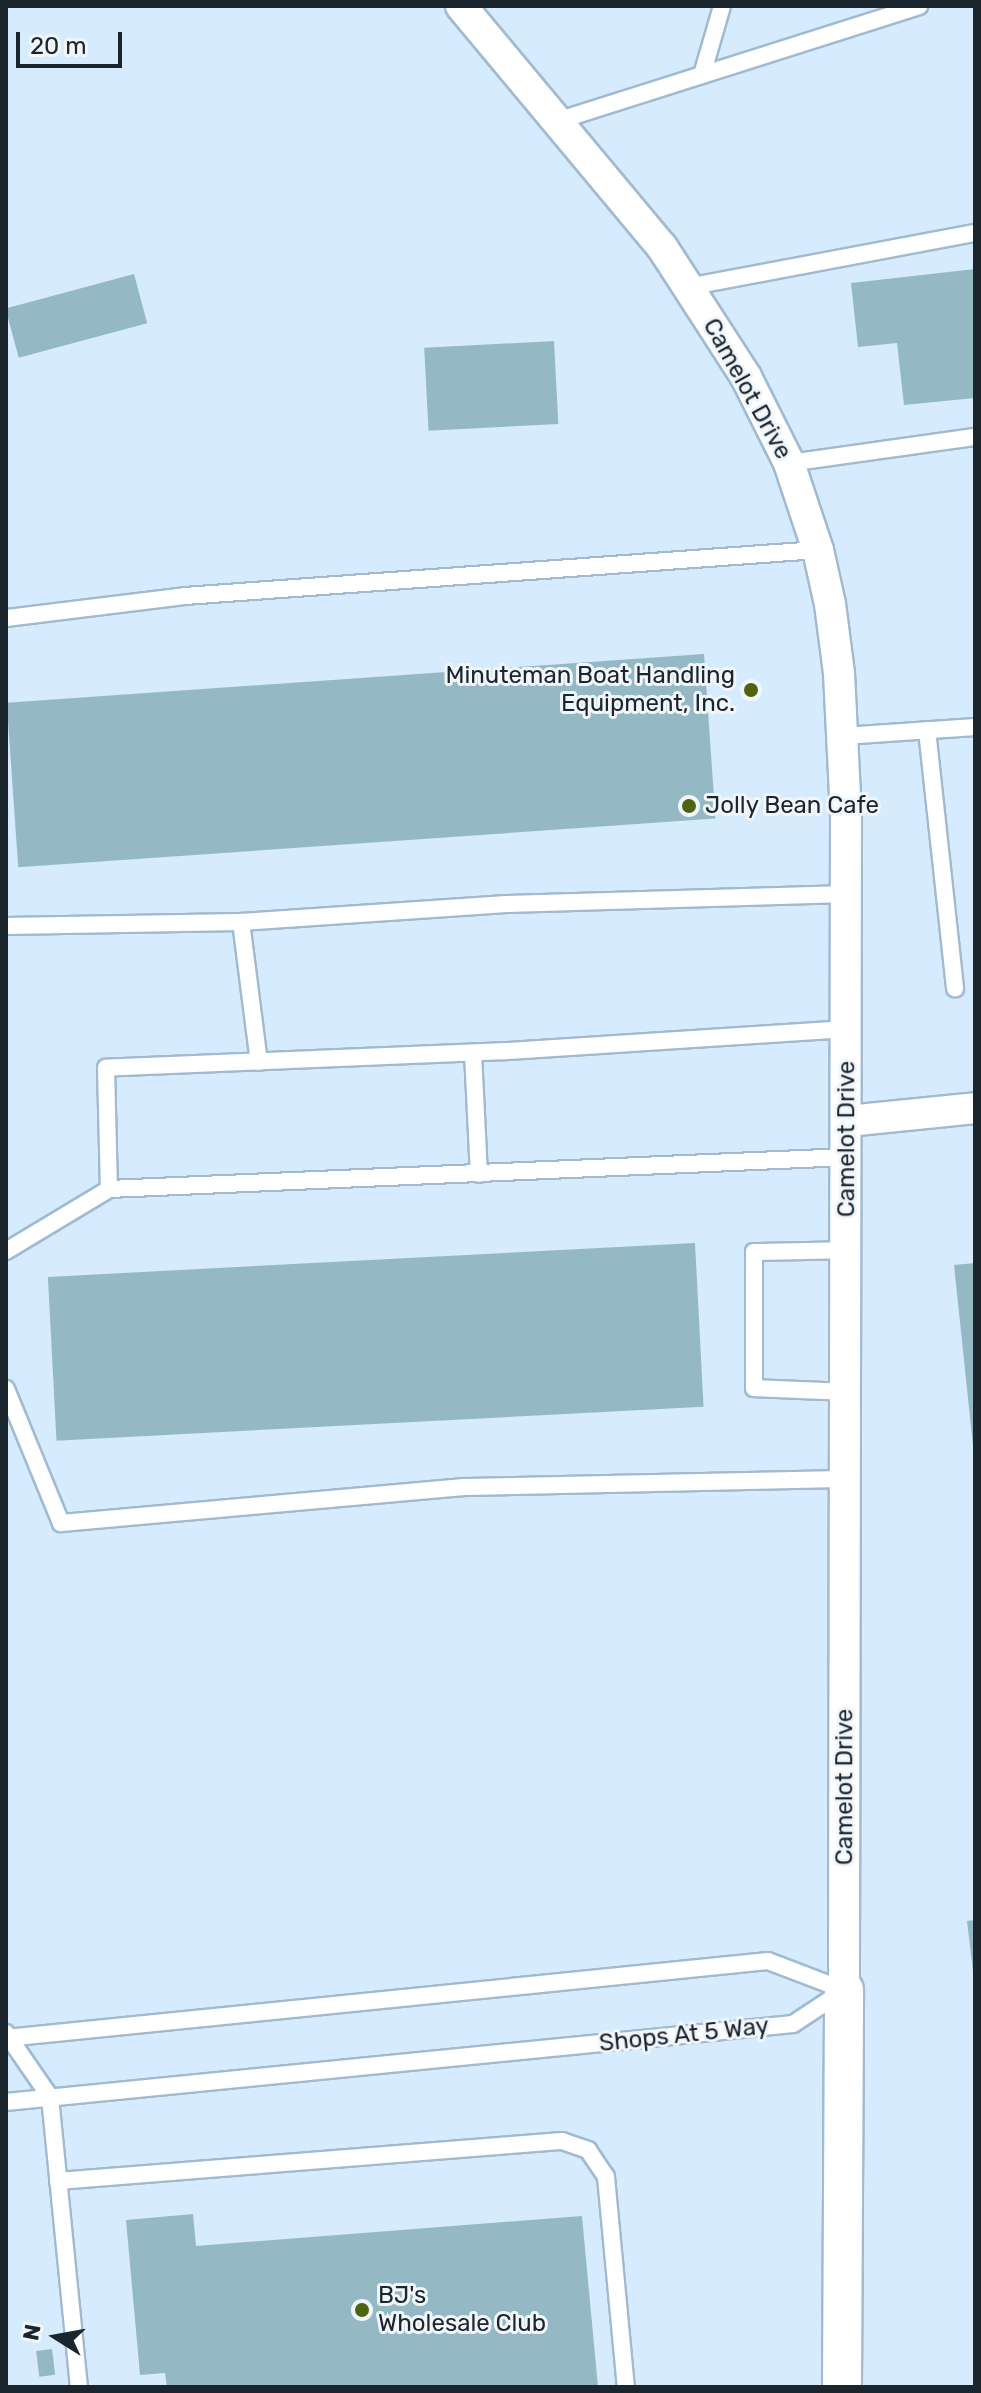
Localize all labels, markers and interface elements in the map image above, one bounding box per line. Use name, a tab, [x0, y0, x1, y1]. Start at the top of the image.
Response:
scale bar	[20, 16, 126, 66]
text: 20 m	[30, 32, 87, 60]
street label: Camelot Drive	[696, 314, 798, 464]
place label: Minuteman Boat Handling Equipment, Inc.	[445, 662, 735, 718]
marker: Minuteman Boat Handling Equipment, Inc.	[742, 681, 760, 699]
place label: Jolly Bean Cafe	[705, 792, 879, 820]
marker: Jolly Bean Cafe	[680, 797, 698, 815]
street label: Camelot Drive	[833, 1061, 861, 1217]
street label: Camelot Drive	[831, 1709, 859, 1865]
street label: Shops At 5 Way	[597, 2012, 771, 2058]
place label: BJ's Wholesale Club	[378, 2282, 546, 2338]
north arrow	[16, 2297, 96, 2377]
marker: BJ's Wholesale Club	[353, 2301, 371, 2319]
text: N	[17, 2322, 47, 2343]

